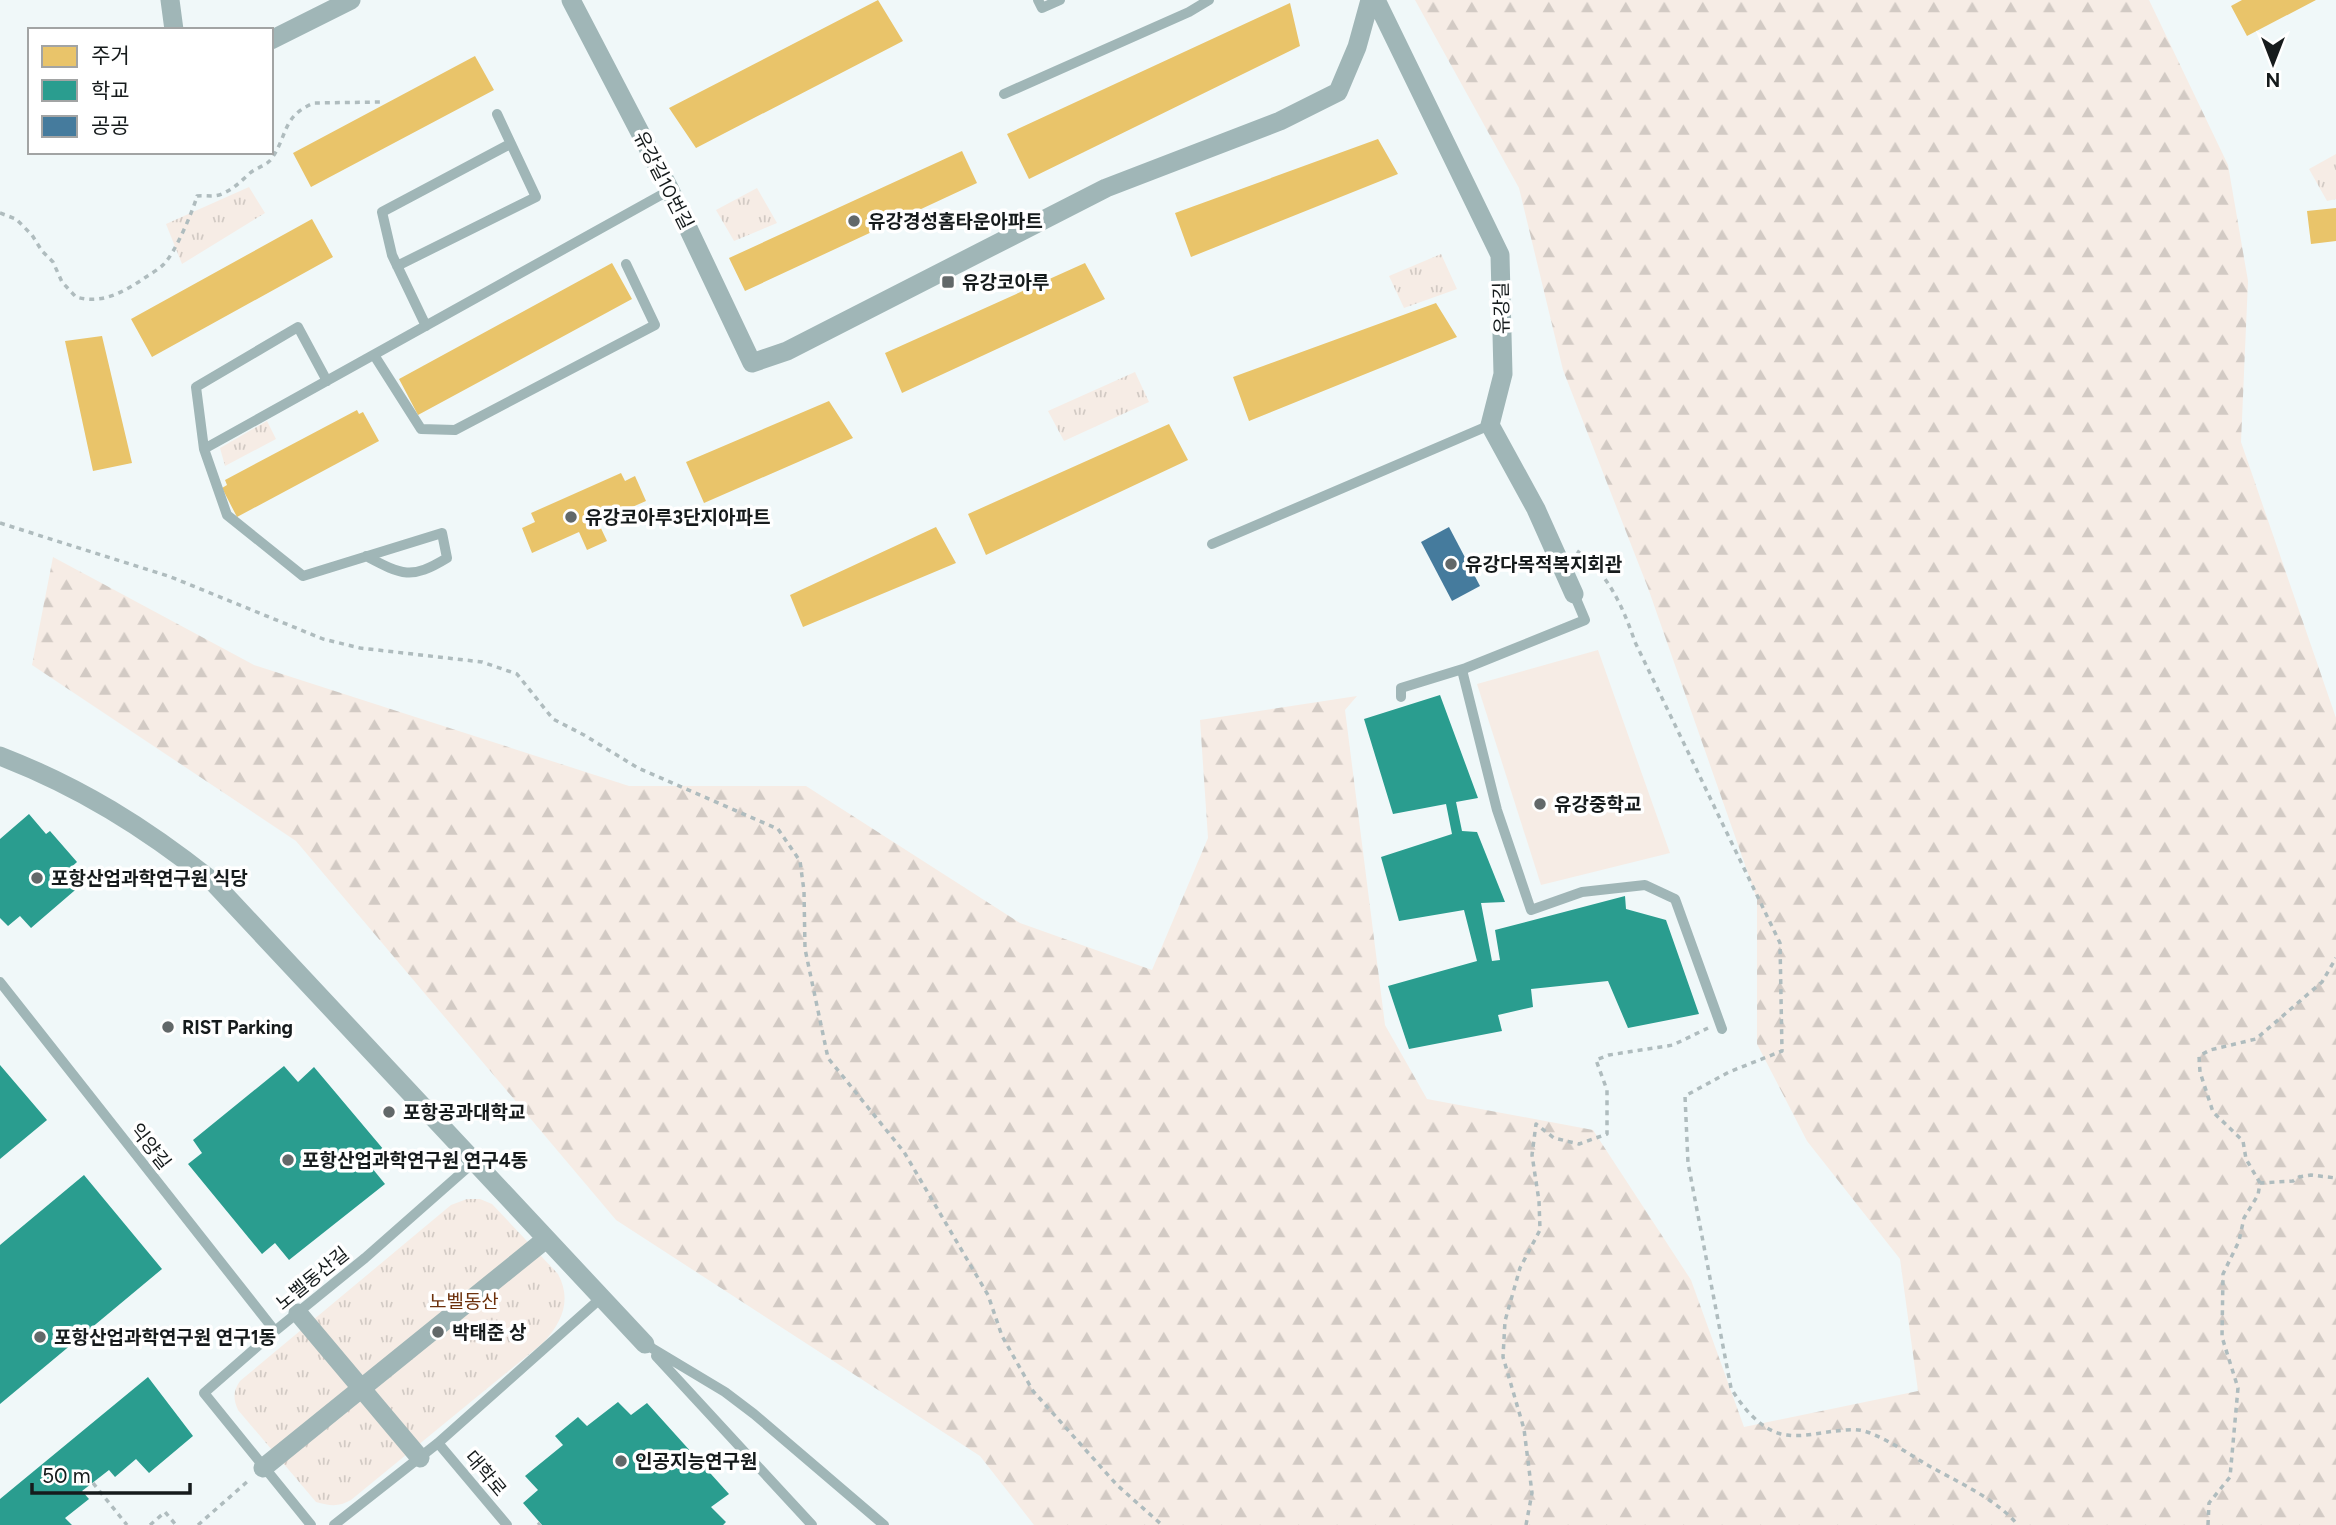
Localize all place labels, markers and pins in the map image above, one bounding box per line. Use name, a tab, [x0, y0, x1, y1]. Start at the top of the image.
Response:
place label: 유강경성홈타운아파트	[868, 210, 1043, 233]
marker: 유강경성홈타운아파트	[846, 213, 862, 229]
place label: 유강코아루	[962, 271, 1049, 294]
marker: 유강코아루	[940, 274, 956, 290]
place label: 유강코아루3단지아파트	[585, 506, 770, 529]
marker: 유강코아루3단지아파트	[563, 509, 579, 525]
place label: 유강다목적복지회관	[1465, 553, 1623, 576]
marker: 유강다목적복지회관	[1443, 556, 1459, 572]
place label: 유강중학교	[1554, 793, 1641, 816]
marker: 유강중학교	[1532, 796, 1548, 812]
place label: 포항산업과학연구원 식당	[51, 867, 248, 890]
marker: 포항산업과학연구원 식당	[29, 870, 45, 886]
place label: RIST Parking	[182, 1016, 293, 1039]
marker: RIST Parking	[160, 1019, 176, 1035]
place label: 포항공과대학교	[403, 1101, 525, 1124]
marker: 포항공과대학교	[381, 1104, 397, 1120]
place label: 포항산업과학연구원 연구4동	[302, 1149, 528, 1172]
marker: 포항산업과학연구원 연구4동	[280, 1152, 296, 1168]
place label: 박태준 상	[452, 1321, 526, 1344]
marker: 박태준 상	[430, 1324, 446, 1340]
place label: 포항산업과학연구원 연구1동	[54, 1326, 276, 1349]
marker: 포항산업과학연구원 연구1동	[32, 1329, 48, 1345]
place label: 인공지능연구원	[635, 1450, 757, 1473]
marker: 인공지능연구원	[613, 1453, 629, 1469]

